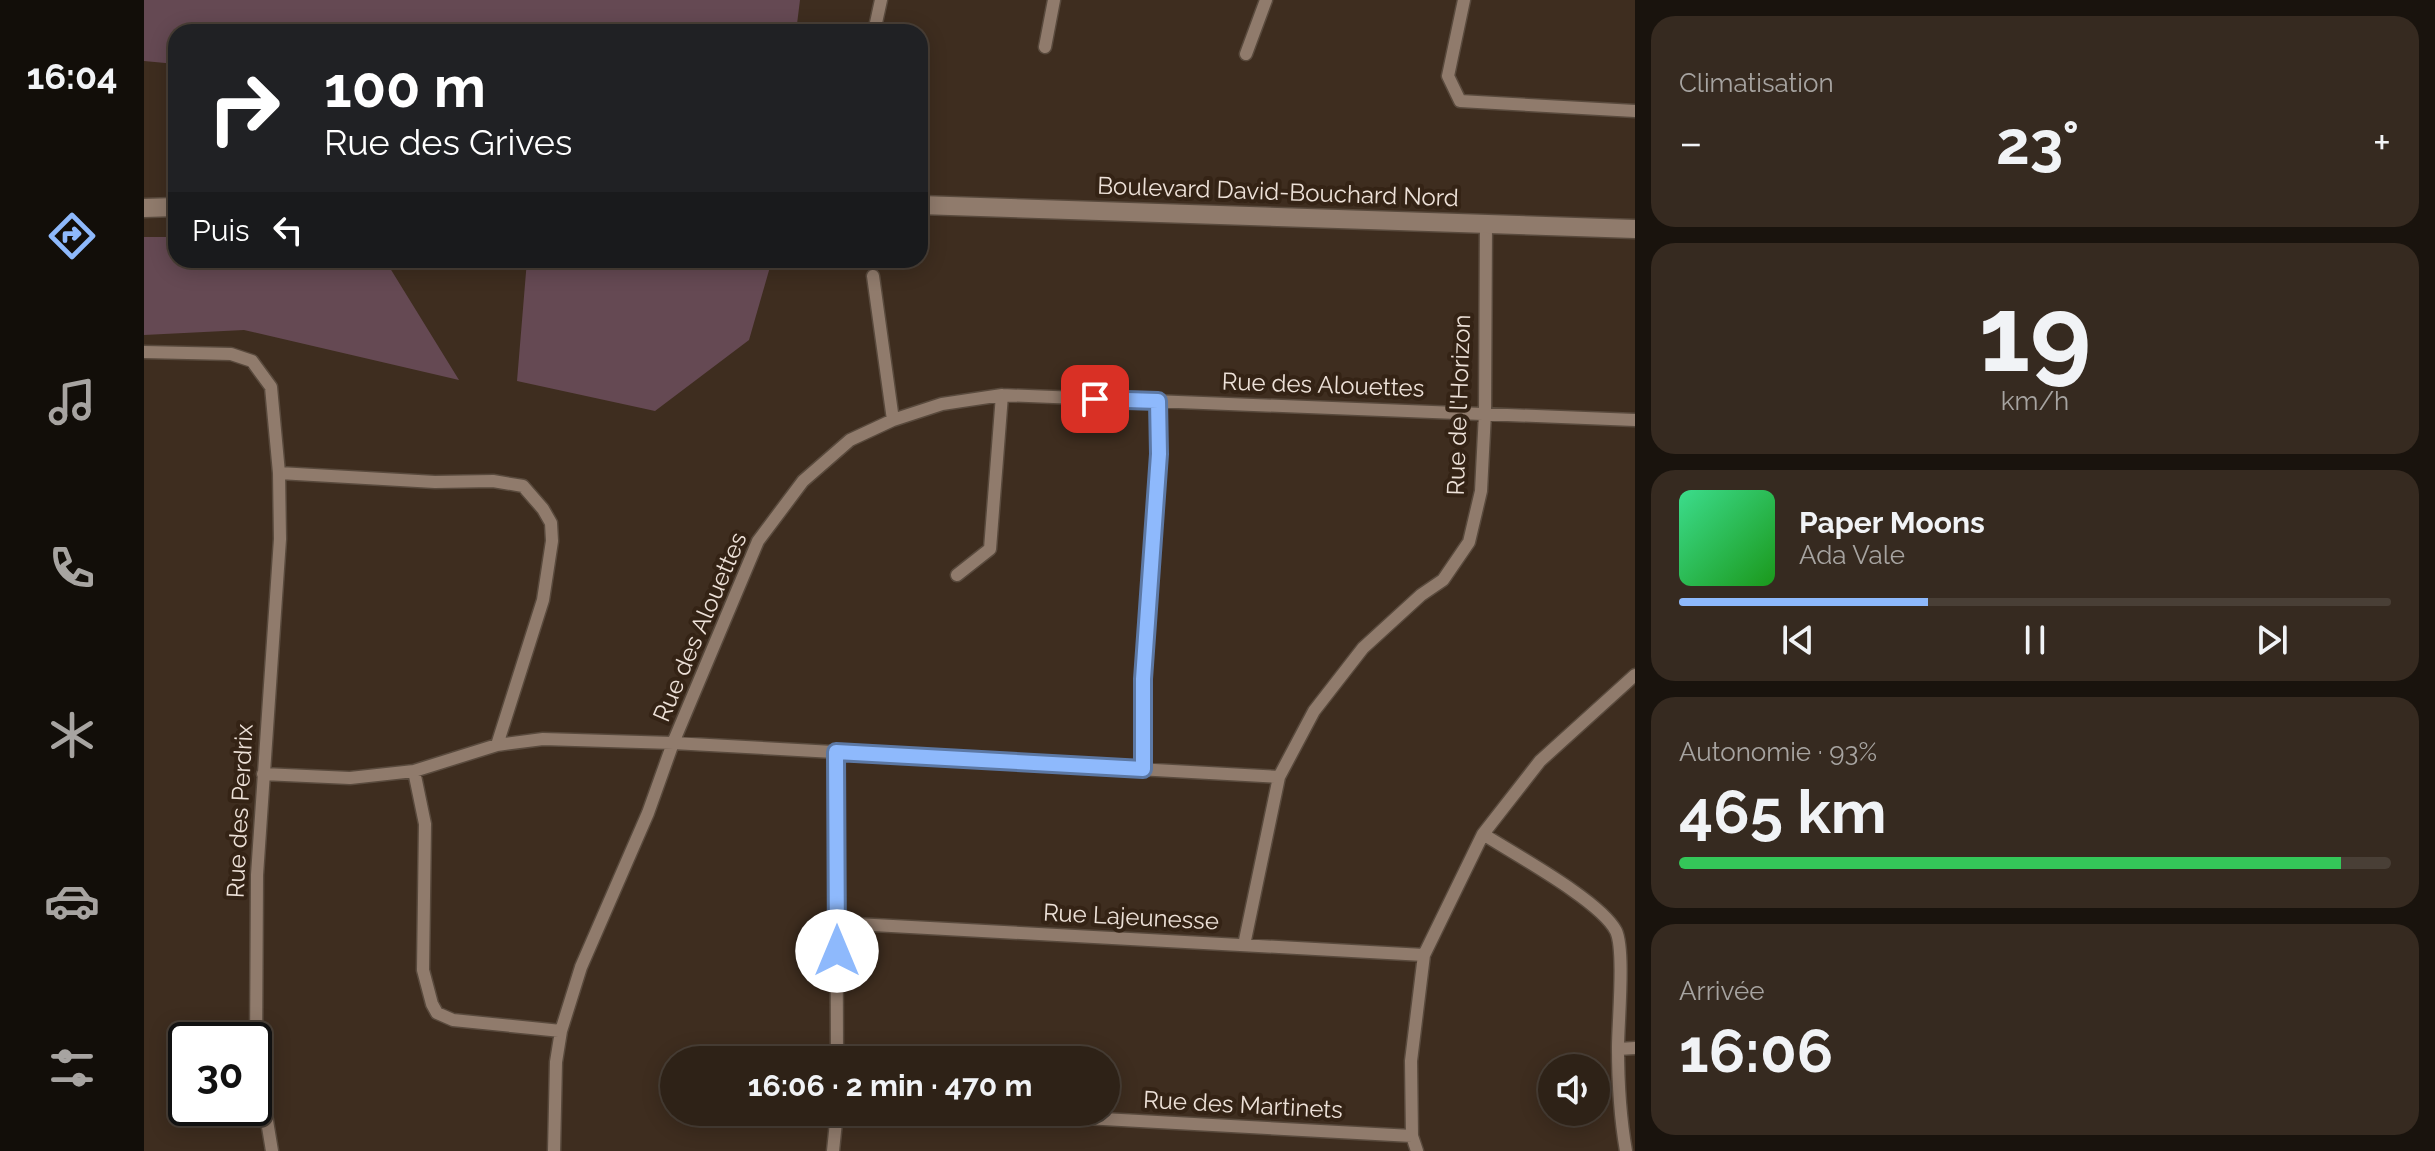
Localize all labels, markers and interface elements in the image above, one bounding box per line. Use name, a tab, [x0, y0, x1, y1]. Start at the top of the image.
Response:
text: 100 m	[324, 54, 486, 120]
text: 16:04	[26, 55, 118, 97]
icon: right	[192, 56, 296, 160]
text: Climatisation	[1679, 68, 1834, 98]
text: 23°	[1996, 108, 2079, 178]
text: −	[1679, 117, 1703, 168]
text: +	[2373, 117, 2391, 168]
text: Rue des Grives	[324, 121, 572, 163]
street label: Boulevard David-Bouchard Nord	[1097, 171, 1459, 212]
icon: directions	[44, 208, 100, 264]
icon: left	[266, 208, 310, 252]
text: Puis	[192, 213, 250, 248]
text: 19	[1979, 273, 2091, 395]
street label: Rue de l'Horizon	[1441, 314, 1476, 496]
pin	[1061, 365, 1129, 433]
street label: Rue des Alouettes	[1221, 366, 1425, 403]
icon: music	[44, 374, 100, 430]
icon: arrive	[1073, 377, 1117, 421]
text: km/h	[2001, 386, 2069, 416]
text: Paper Moons	[1799, 505, 1985, 540]
street label: Rue des Alouettes	[647, 528, 752, 726]
icon: phone	[44, 540, 100, 596]
text: Ada Vale	[1799, 540, 1905, 570]
icon: previous	[1776, 618, 1820, 662]
icon: pause	[2013, 618, 2057, 662]
icon: next	[2250, 618, 2294, 662]
icon: climate	[44, 707, 100, 763]
street label: Rue des Perdrix	[220, 723, 259, 899]
text: Autonomie · 93%	[1679, 737, 1877, 767]
text: 465 km	[1679, 777, 1887, 847]
icon: car	[44, 873, 100, 929]
street label: Rue Lajeunesse	[1042, 897, 1220, 936]
position arrow	[795, 909, 879, 993]
text: Arrivée	[1679, 976, 1764, 1006]
text: 16:06	[1679, 1016, 1833, 1086]
speed limit sign: 30	[168, 1022, 272, 1126]
icon: filters	[44, 1040, 100, 1096]
map controls	[1538, 1054, 1610, 1126]
button: sound	[1538, 1054, 1610, 1126]
text: 16:06 · 2 min · 470 m	[748, 1068, 1032, 1103]
street label: Rue des Martinets	[1142, 1085, 1344, 1124]

